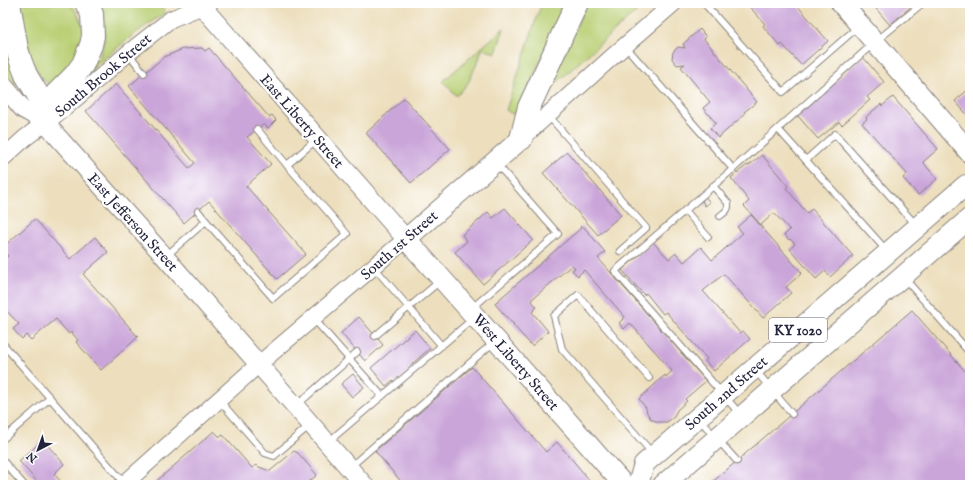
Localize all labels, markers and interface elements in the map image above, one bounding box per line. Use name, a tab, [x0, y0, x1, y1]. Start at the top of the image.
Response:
street label: South Brook Street	[51, 30, 155, 121]
street label: East Liberty Street	[256, 70, 348, 172]
street label: East Jefferson Street	[83, 169, 182, 276]
street label: South 1st Street	[357, 207, 442, 284]
street label: West Liberty Street	[468, 310, 563, 415]
road number: KY 1020	[769, 318, 827, 342]
street label: South 2nd Street	[681, 352, 772, 434]
north arrow	[18, 430, 58, 470]
text: N	[24, 448, 41, 466]

